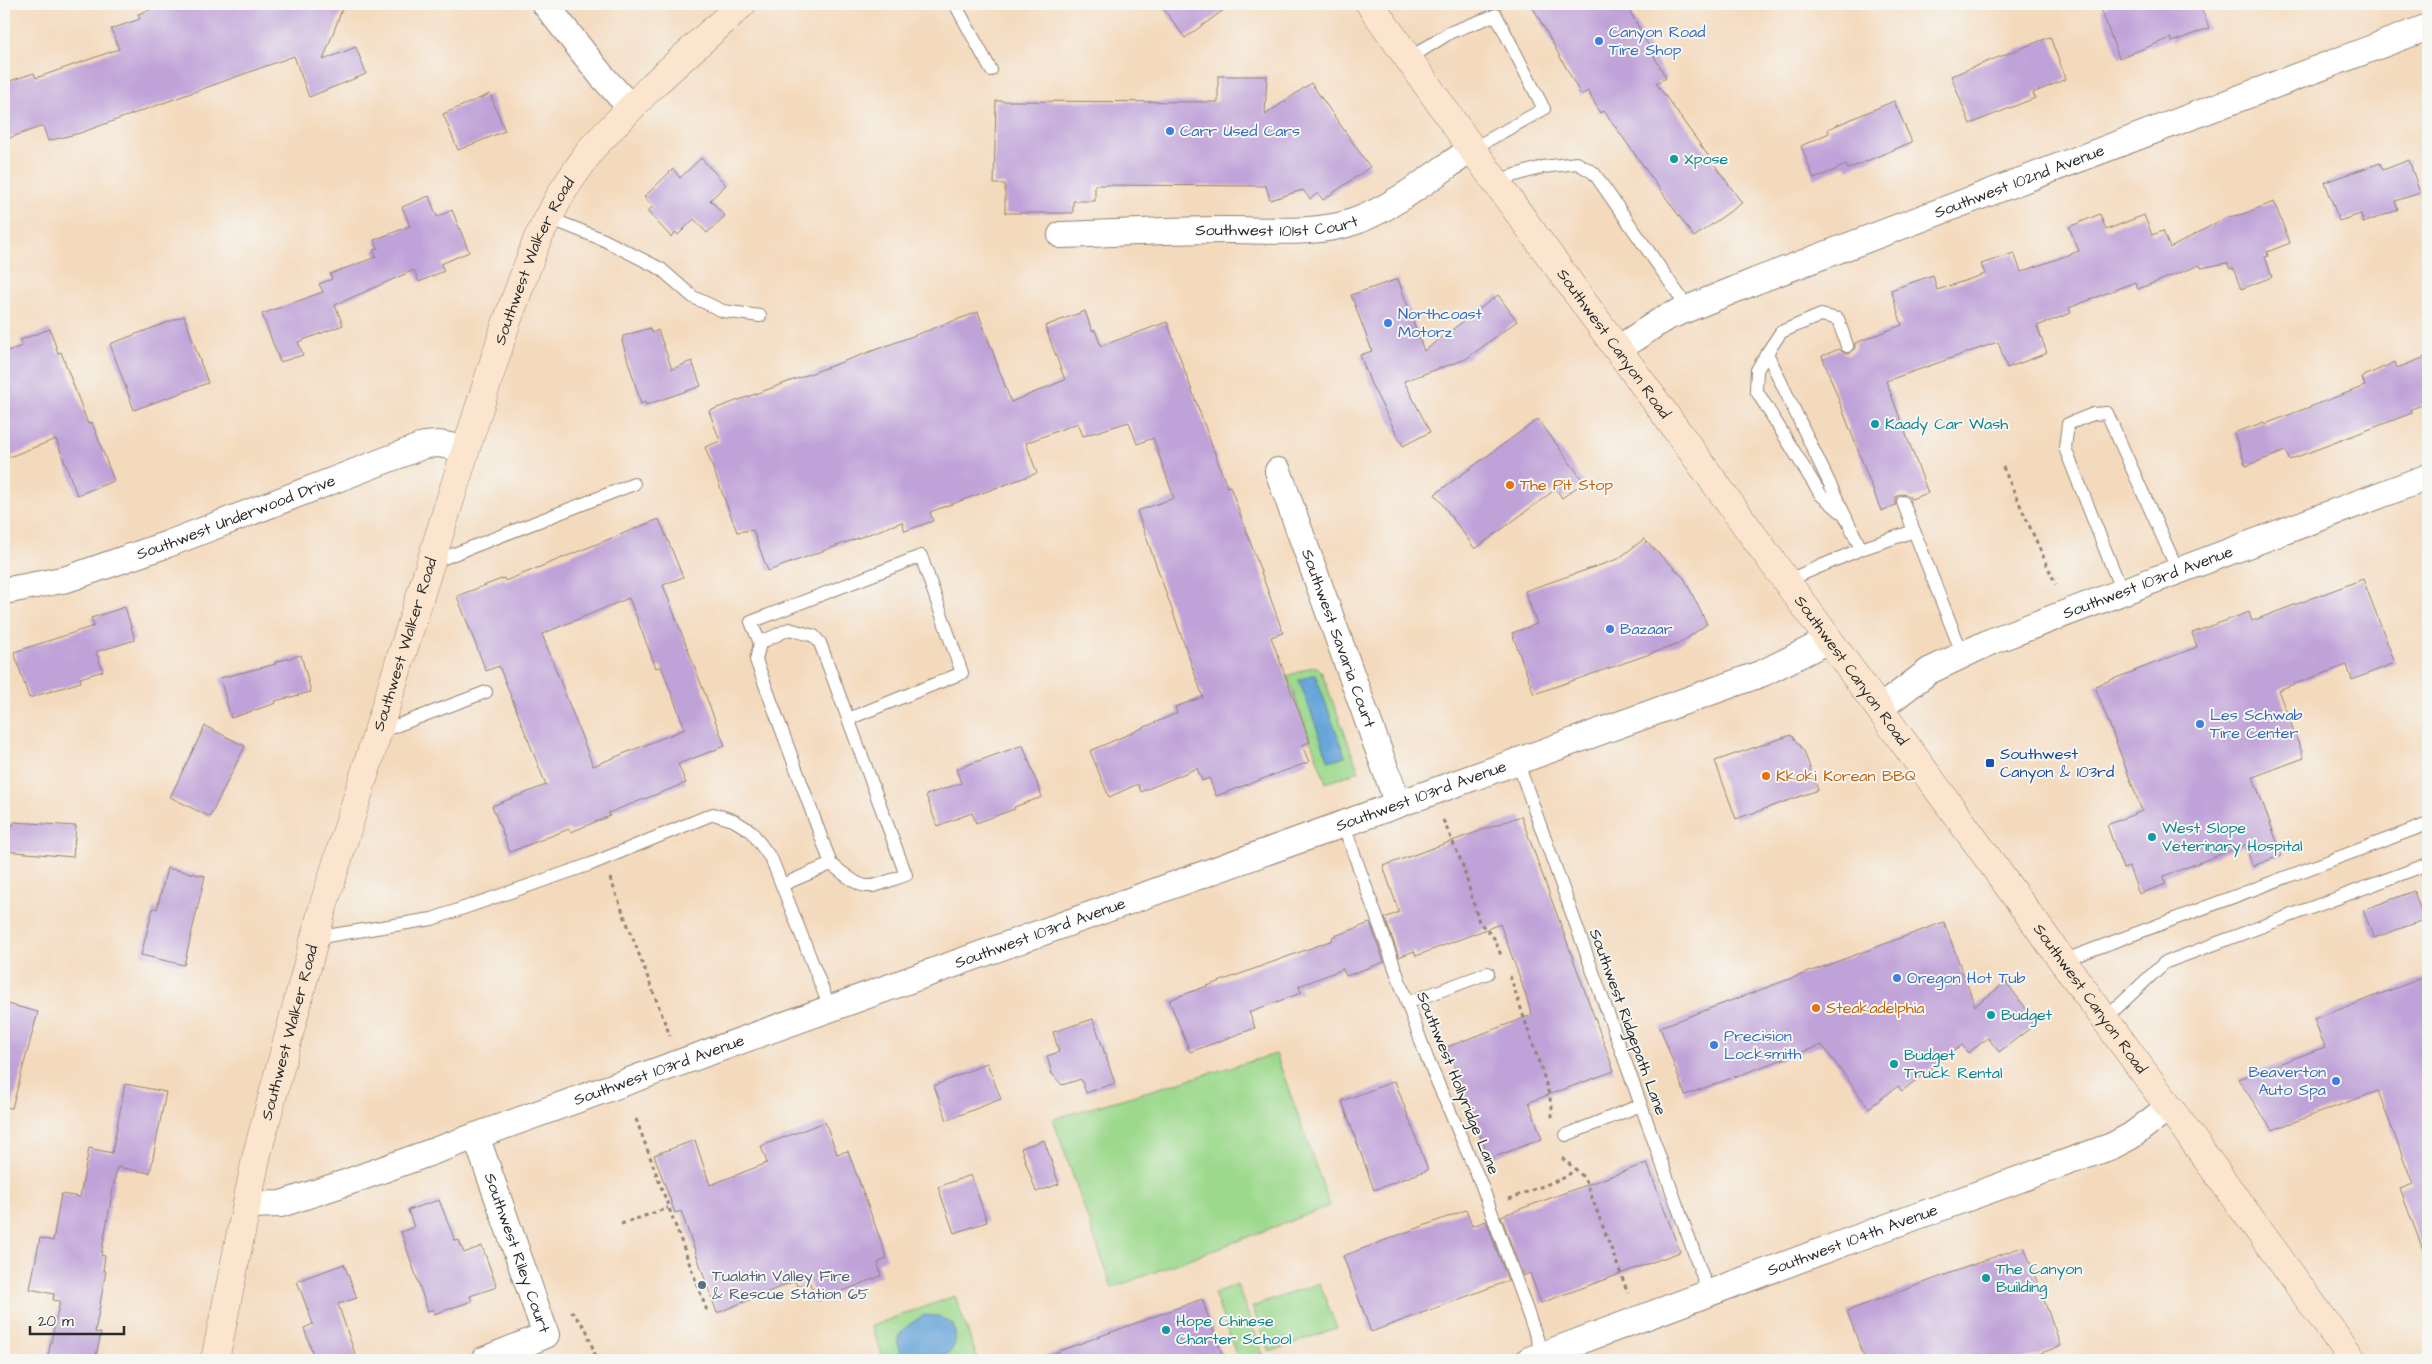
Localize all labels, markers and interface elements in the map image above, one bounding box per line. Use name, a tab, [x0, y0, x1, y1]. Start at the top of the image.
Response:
place label: Canyon Road Tire Shop	[1609, 21, 1705, 61]
marker: Canyon Road Tire Shop	[1593, 35, 1605, 47]
place label: Carr Used Cars	[1180, 120, 1300, 142]
marker: Carr Used Cars	[1164, 125, 1176, 137]
street label: Southwest 102nd Avenue	[1931, 139, 2108, 224]
place label: Xpose	[1684, 148, 1729, 170]
marker: Xpose	[1668, 153, 1680, 165]
street label: Southwest Walker Road	[489, 173, 580, 348]
street label: Southwest 101st Court	[1195, 210, 1362, 242]
street label: Southwest Canyon Road	[1552, 264, 1676, 423]
place label: Northcoast Motorz	[1398, 303, 1483, 343]
marker: Northcoast Motorz	[1382, 317, 1394, 329]
place label: Kaady Car Wash	[1885, 413, 2008, 436]
marker: Kaady Car Wash	[1869, 418, 1881, 430]
street label: Southwest Underwood Drive	[134, 469, 339, 565]
place label: The Pit Stop	[1520, 474, 1613, 496]
marker: The Pit Stop	[1504, 479, 1516, 491]
street label: Southwest 103rd Avenue	[2060, 540, 2236, 624]
street label: Southwest Savaria Court	[1296, 546, 1381, 731]
street label: Southwest Walker Road	[368, 555, 442, 734]
street label: Southwest Canyon Road	[1789, 591, 1913, 750]
place label: Bazaar	[1620, 618, 1673, 640]
marker: Bazaar	[1604, 623, 1616, 635]
place label: Les Schwab Tire Center	[2210, 704, 2303, 744]
marker: Les Schwab Tire Center	[2194, 718, 2206, 730]
place label: Southwest Canyon & 103rd	[2000, 743, 2114, 784]
street label: Southwest 103rd Avenue	[1333, 755, 1510, 837]
marker: Southwest Canyon & 103rd	[1984, 757, 1996, 769]
place label: Kkoki Korean BBQ	[1776, 765, 1916, 787]
marker: Kkoki Korean BBQ	[1760, 770, 1772, 782]
place label: West Slope Veterinary Hospital	[2162, 817, 2302, 858]
marker: West Slope Veterinary Hospital	[2146, 831, 2158, 843]
street label: Southwest 103rd Avenue	[952, 892, 1129, 974]
street label: Southwest Canyon Road	[2028, 919, 2152, 1078]
street label: Southwest Ridgepath Lane	[1583, 926, 1672, 1119]
street label: Southwest Walker Road	[256, 942, 323, 1123]
place label: Oregon Hot Tub	[1907, 967, 2026, 990]
marker: Oregon Hot Tub	[1891, 972, 1903, 984]
street label: Southwest Hollyridge Lane	[1410, 988, 1505, 1178]
place label: Steakadelphia	[1826, 997, 1924, 1019]
marker: Steakadelphia	[1810, 1002, 1822, 1014]
place label: Budget	[2001, 1004, 2053, 1027]
marker: Budget	[1985, 1009, 1997, 1021]
place label: Precision Locksmith	[1724, 1025, 1801, 1065]
street label: Southwest 103rd Avenue	[571, 1029, 748, 1111]
marker: Precision Locksmith	[1708, 1039, 1720, 1051]
place label: Budget Truck Rental	[1904, 1044, 2002, 1084]
marker: Budget Truck Rental	[1888, 1058, 1900, 1070]
place label: Beaverton Auto Spa	[2249, 1061, 2326, 1101]
marker: Beaverton Auto Spa	[2330, 1075, 2342, 1087]
street label: Southwest Riley Court	[479, 1170, 556, 1336]
street label: Southwest 104th Avenue	[1764, 1199, 1941, 1281]
place label: The Canyon Building	[1996, 1258, 2082, 1299]
place label: Tualatin Valley Fire & Rescue Station 65	[712, 1265, 870, 1305]
marker: The Canyon Building	[1980, 1272, 1992, 1284]
marker: Tualatin Valley Fire & Rescue Station 65	[696, 1279, 708, 1291]
scale bar	[30, 1304, 124, 1336]
place label: Hope Chinese Charter School	[1176, 1310, 1291, 1350]
text: 20 m	[38, 1311, 74, 1332]
marker: Hope Chinese Charter School	[1160, 1324, 1172, 1336]

